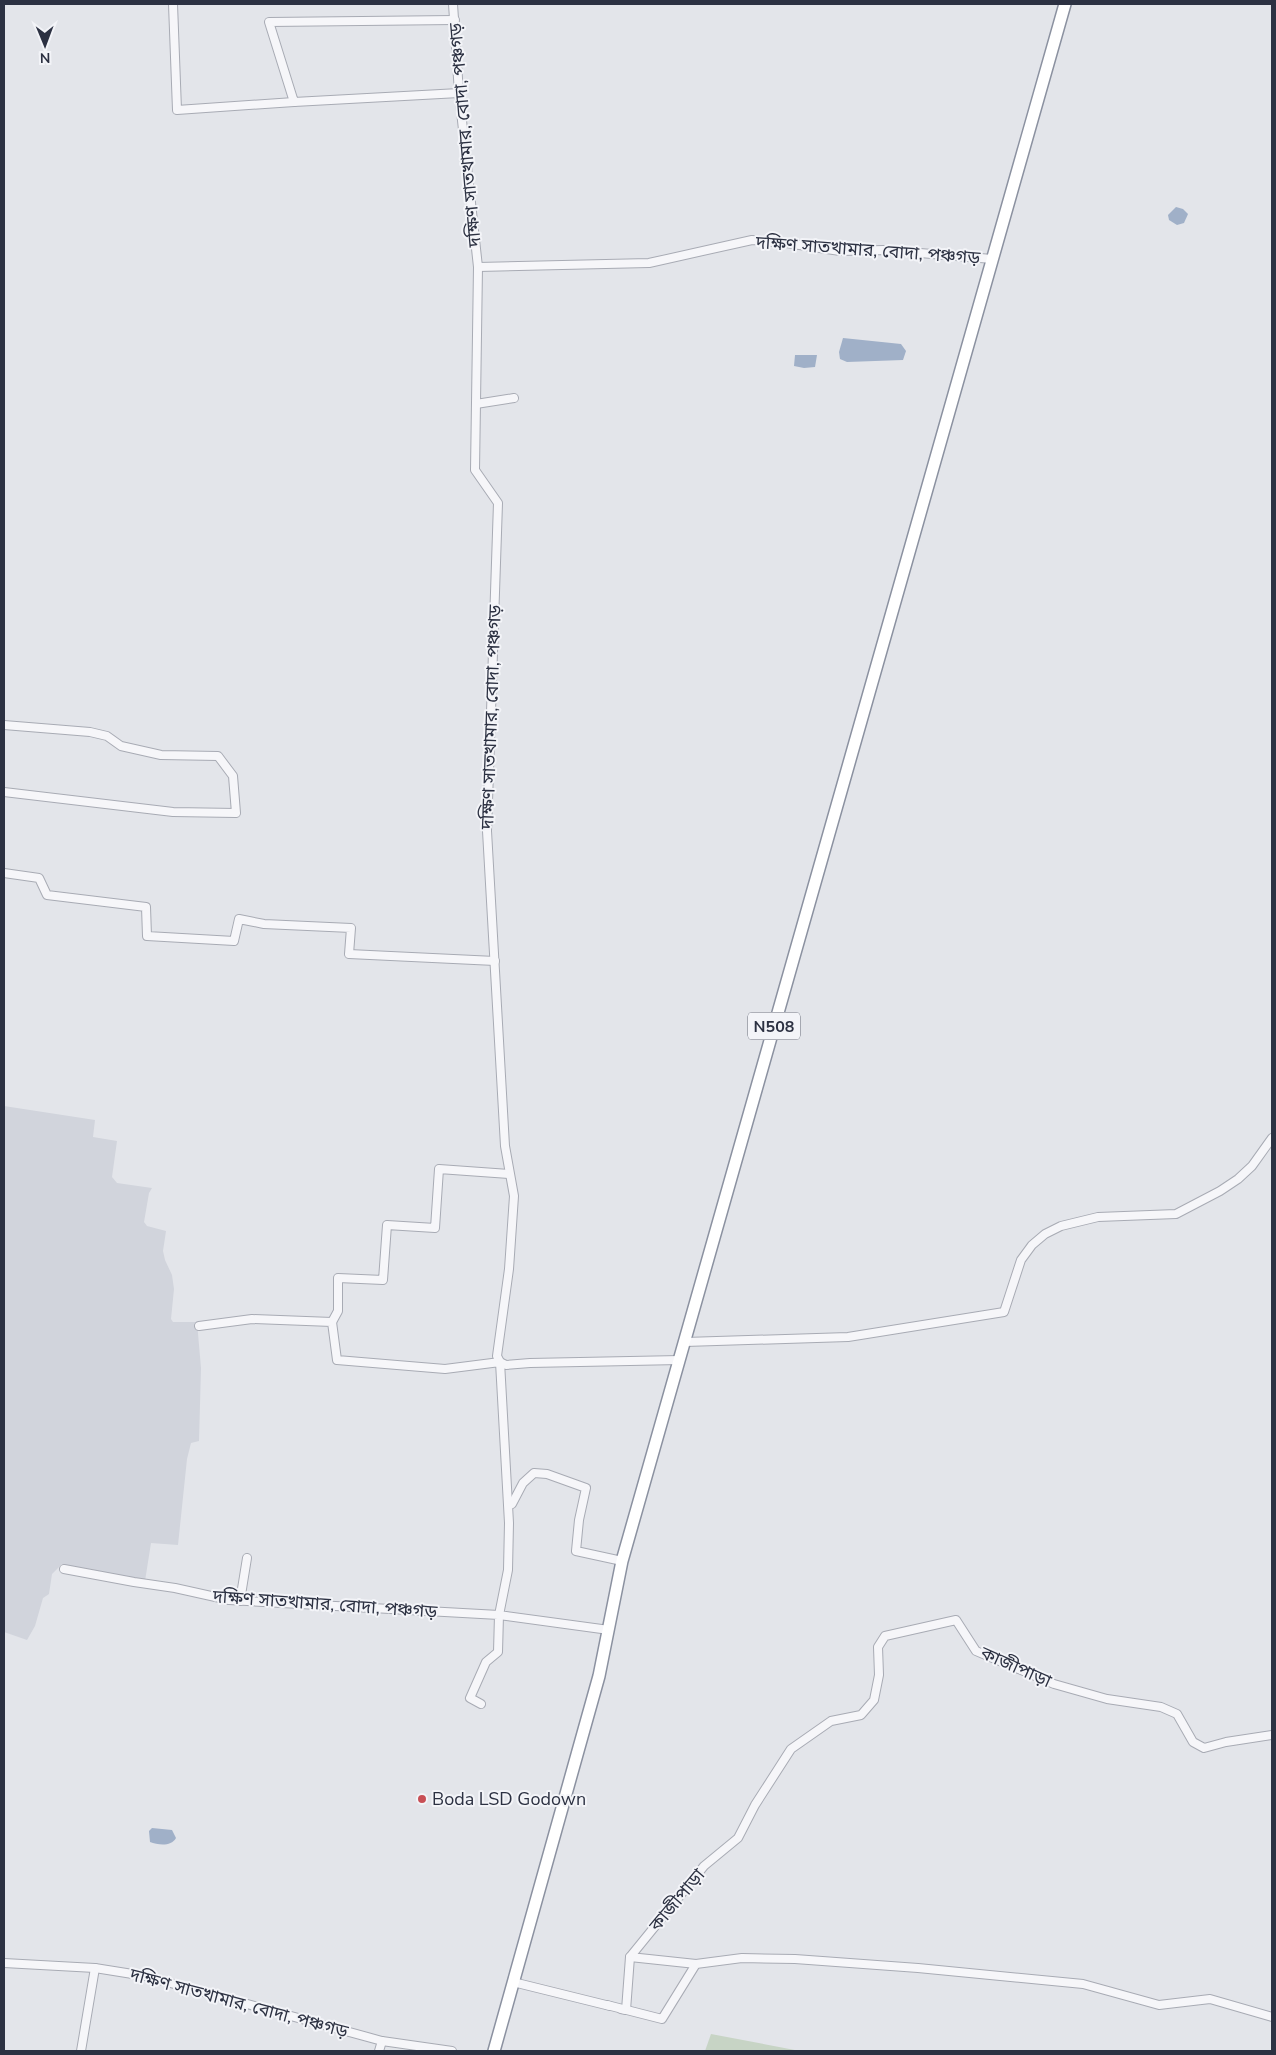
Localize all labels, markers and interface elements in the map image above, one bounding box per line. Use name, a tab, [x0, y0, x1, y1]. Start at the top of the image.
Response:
north arrow	[20, 20, 70, 70]
street label: দক্ষিণ সাতখামার, বোদা, পঞ্চগড়	[443, 22, 487, 249]
text: N	[40, 48, 51, 67]
street label: দক্ষিণ সাতখামার, বোদা, পঞ্চগড়	[754, 230, 981, 270]
street label: দক্ষিণ সাতখামার, বোদা, পঞ্চগড়	[475, 604, 507, 831]
road number: N508	[748, 1012, 800, 1040]
street label: দক্ষিণ সাতখামার, বোদা, পঞ্চগড়	[211, 1584, 438, 1624]
street label: কাজীপাড়া	[976, 1640, 1055, 1693]
place label: Boda LSD Godown	[432, 1787, 586, 1811]
marker: Boda LSD Godown	[416, 1793, 428, 1805]
street label: কাজীপাড়া	[643, 1863, 710, 1937]
street label: দক্ষিণ সাতখামার, বোদা, পঞ্চগড়	[126, 1962, 351, 2044]

